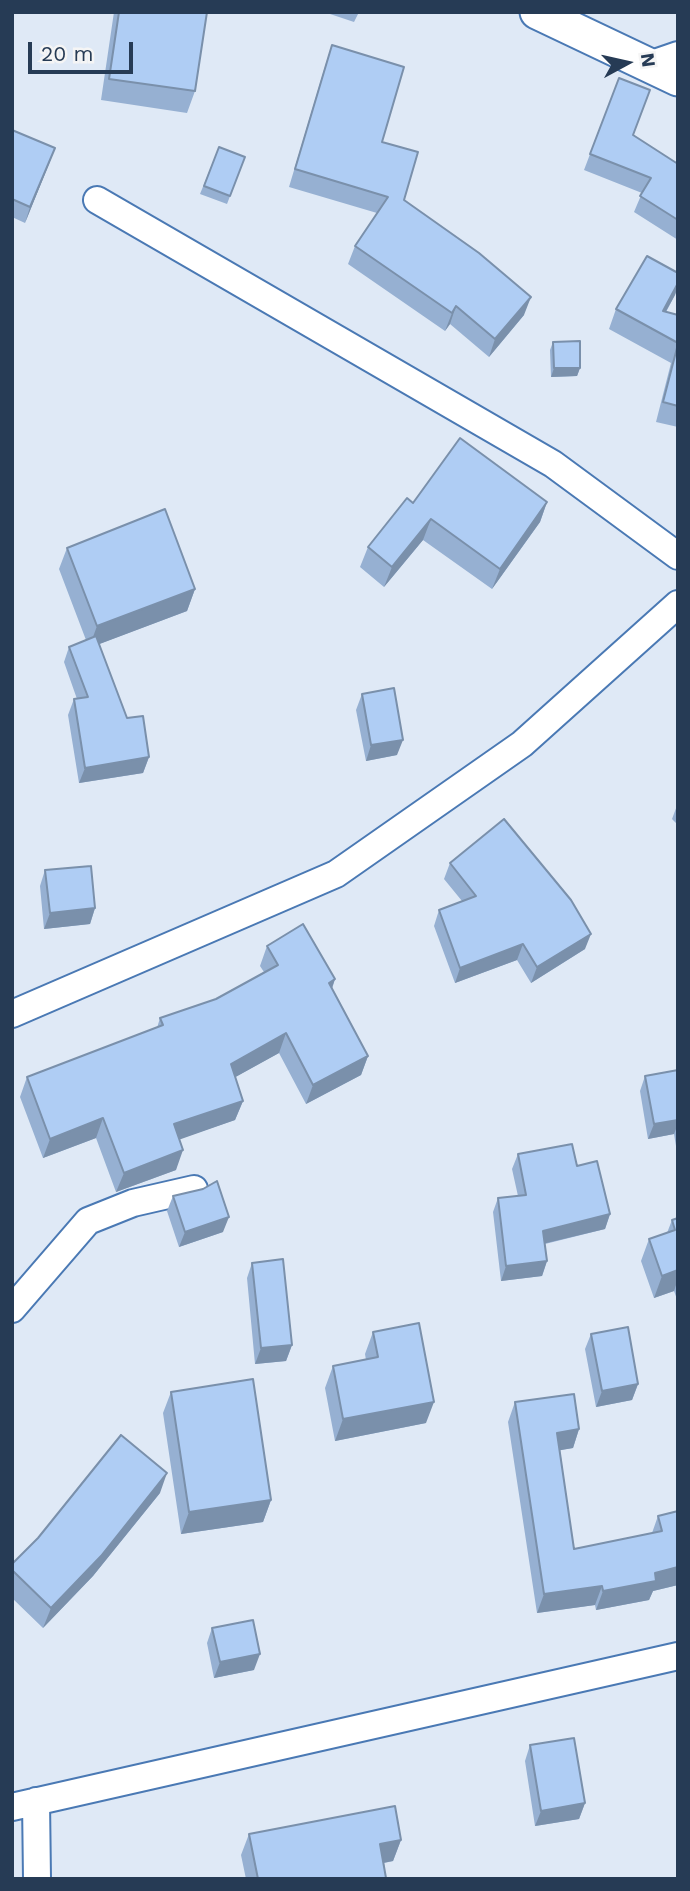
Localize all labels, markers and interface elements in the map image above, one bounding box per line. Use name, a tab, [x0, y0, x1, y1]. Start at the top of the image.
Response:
scale bar	[32, 28, 136, 72]
north arrow	[592, 28, 662, 98]
text: 20 m	[41, 41, 93, 66]
text: N	[636, 51, 661, 69]

